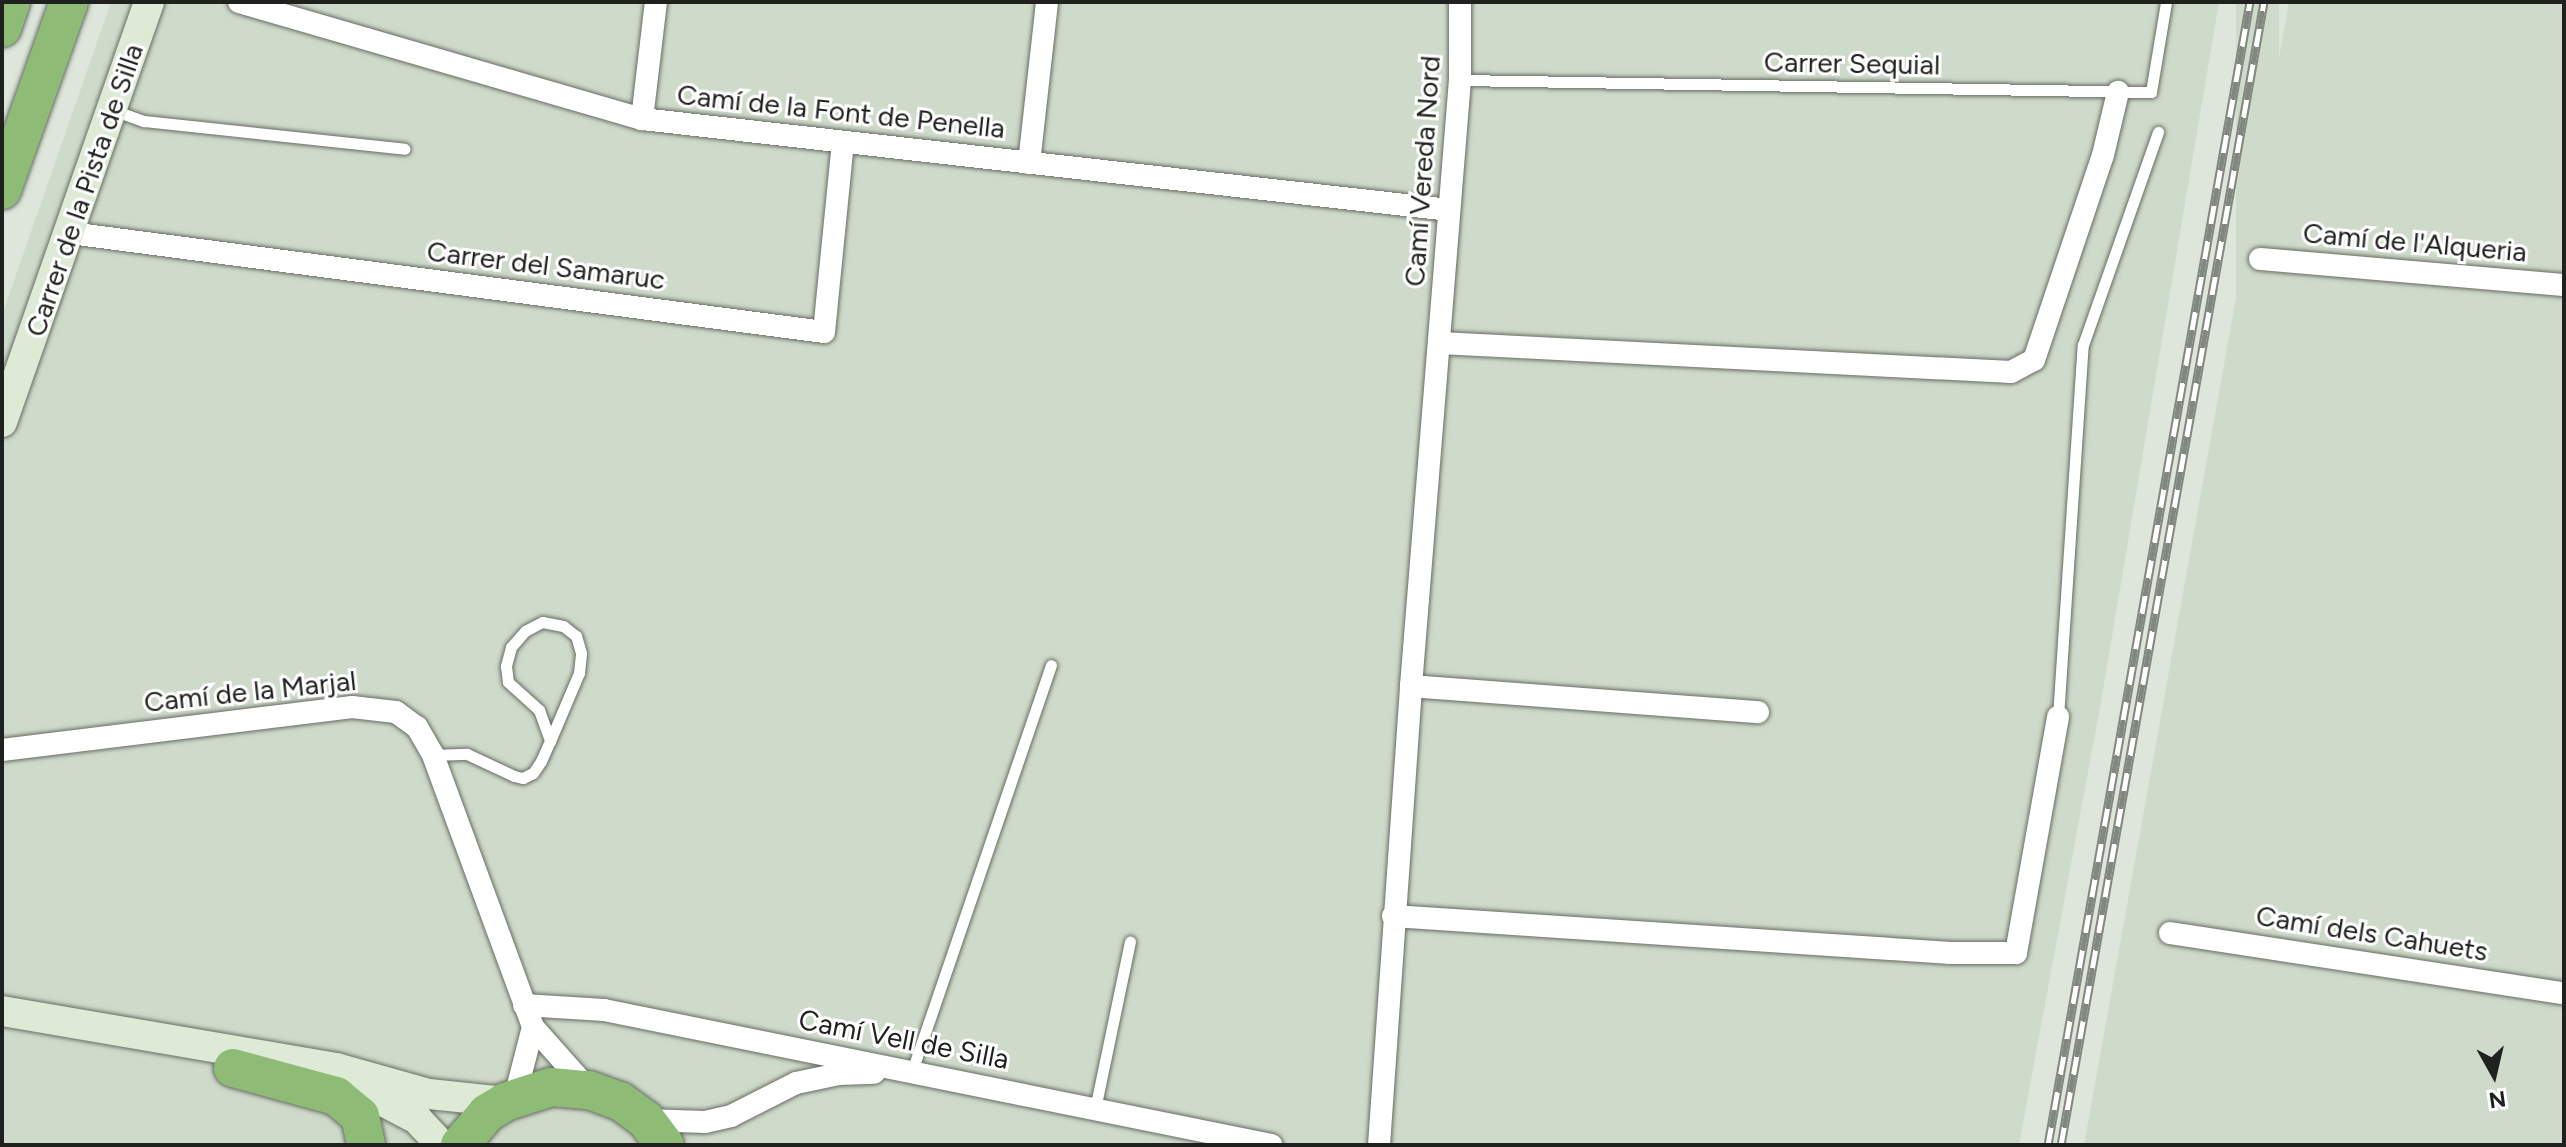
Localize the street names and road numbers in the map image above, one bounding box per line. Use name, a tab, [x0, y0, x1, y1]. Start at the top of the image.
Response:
street label: Carrer de la Pista de Silla	[18, 39, 150, 341]
street label: Carrer Sequial	[1764, 45, 1940, 81]
street label: Camí Vereda Nord	[1397, 54, 1447, 288]
street label: Camí de la Font de Penella	[675, 77, 1007, 145]
street label: Camí de l'Alqueria	[2302, 215, 2528, 269]
street label: Carrer del Samaruc	[425, 234, 667, 296]
street label: Camí de la Marjal	[142, 663, 358, 719]
street label: Camí dels Cahuets	[2254, 898, 2490, 968]
street label: Camí Vell de Silla	[796, 1002, 1012, 1076]

